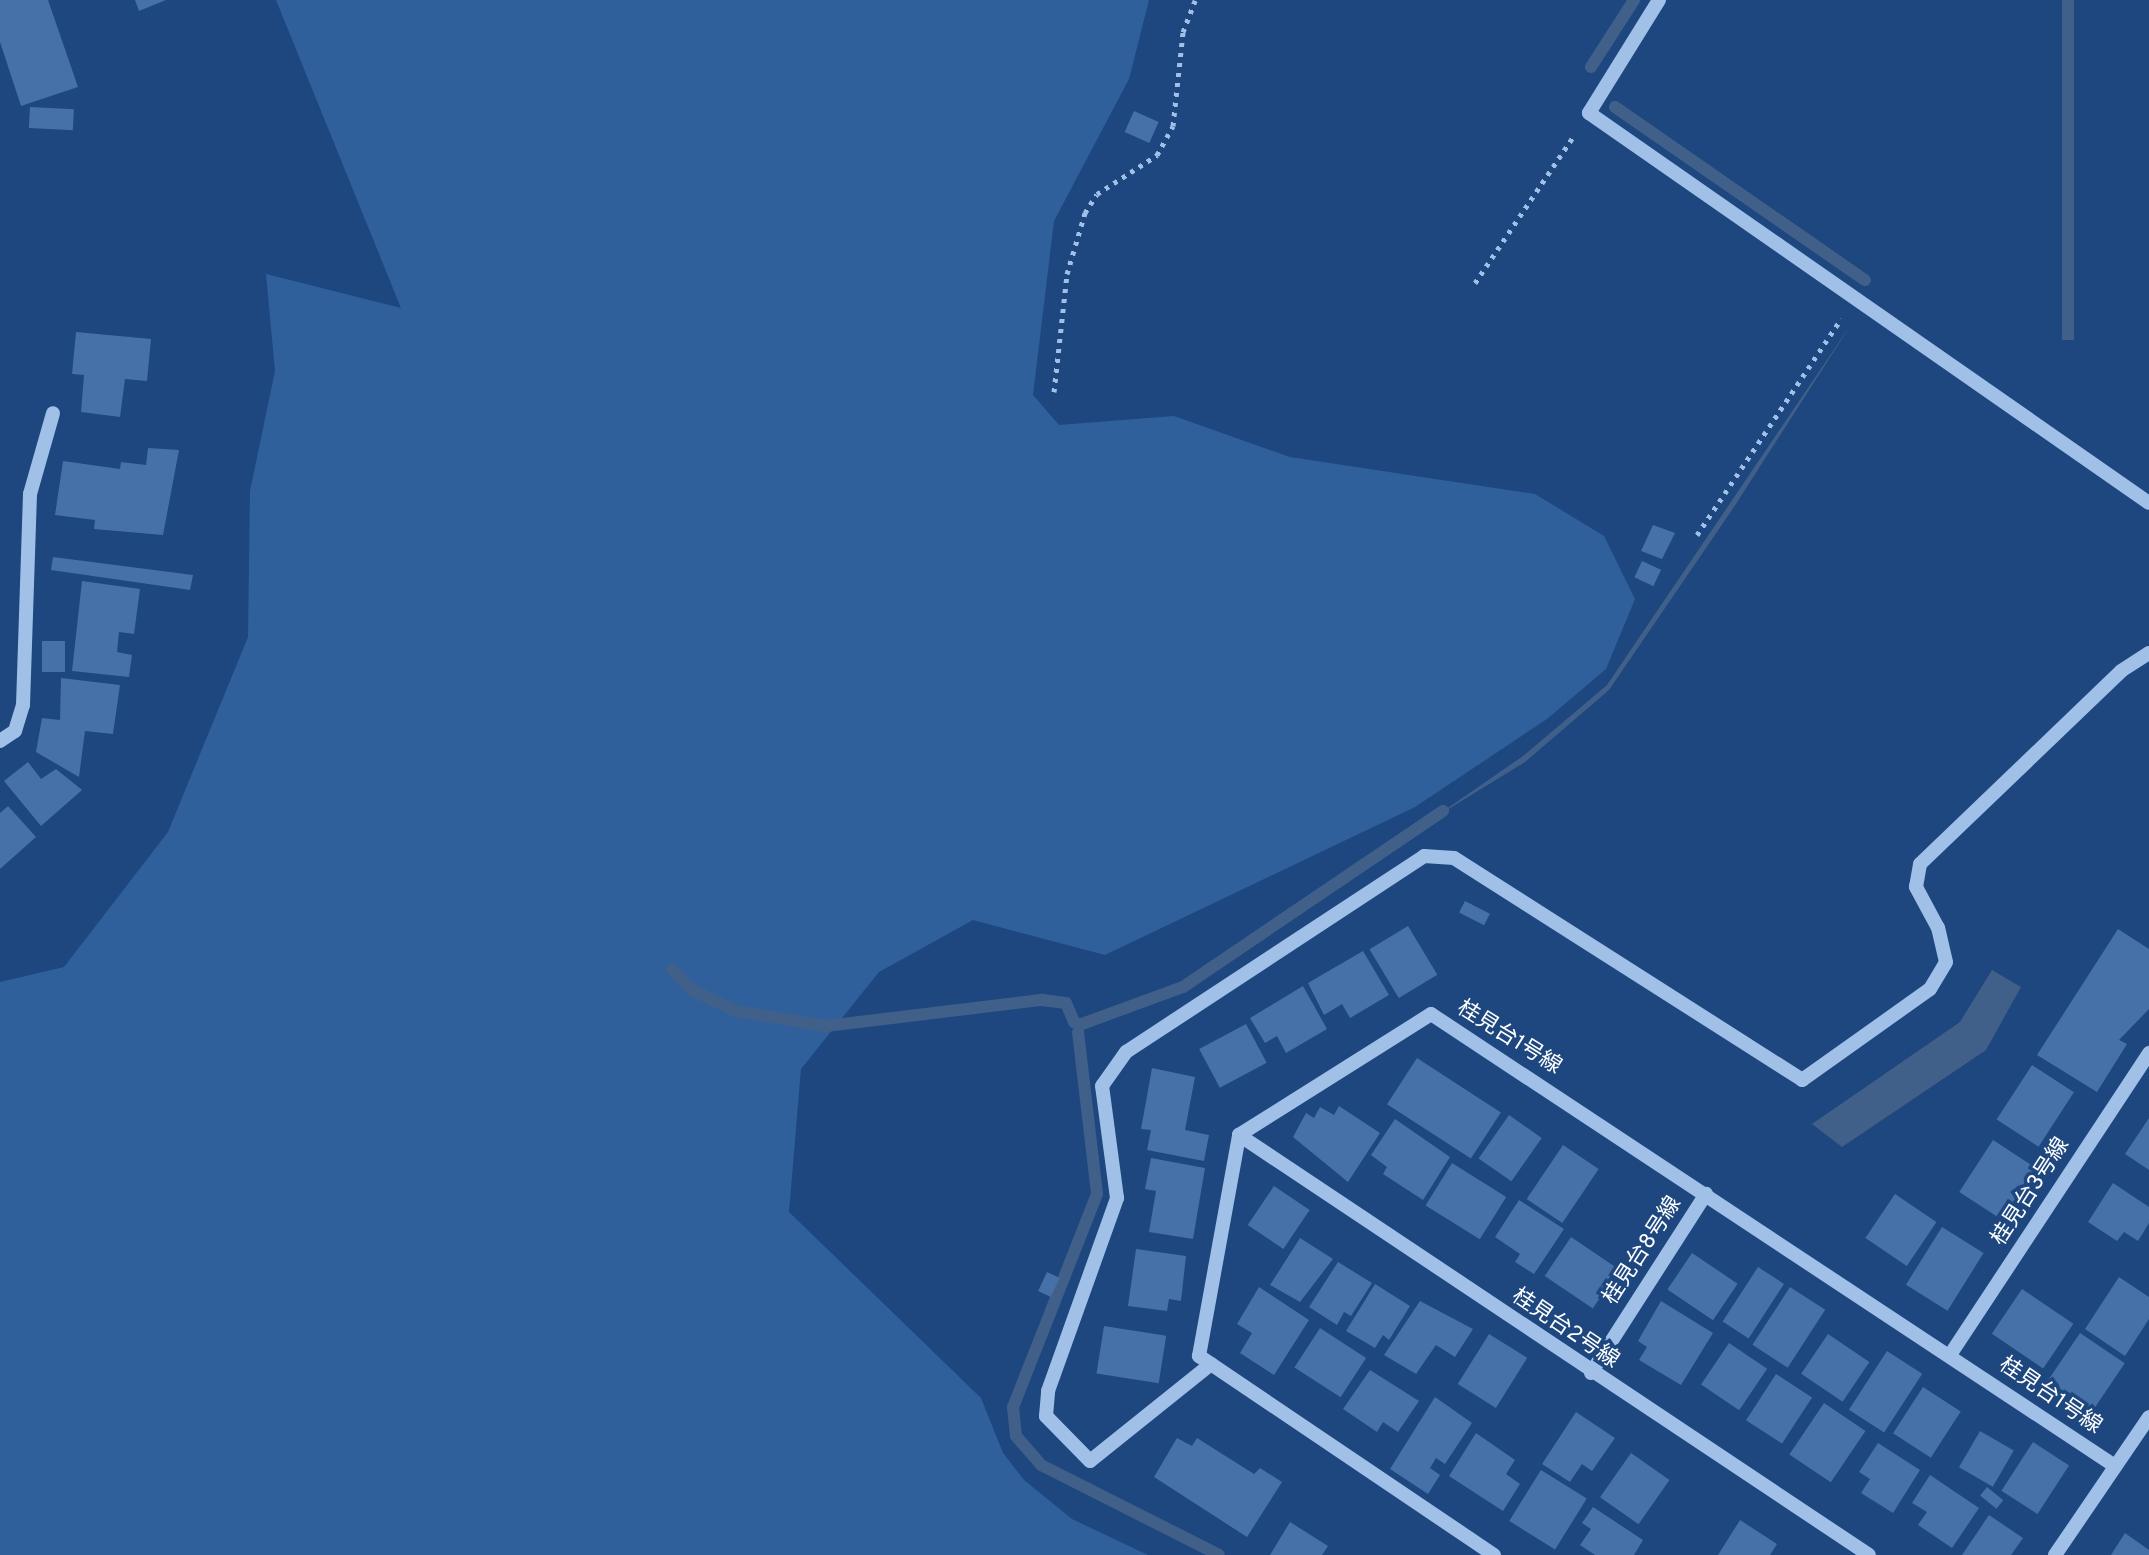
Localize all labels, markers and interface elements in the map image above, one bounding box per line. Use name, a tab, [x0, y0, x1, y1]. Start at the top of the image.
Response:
street label: 桂見台1号線	[1452, 995, 1566, 1081]
street label: 桂見台3号線	[1986, 1133, 2076, 1251]
street label: 桂見台8号線	[1598, 1192, 1688, 1310]
street label: 桂見台2号線	[1506, 1284, 1624, 1374]
street label: 桂見台1号線	[1994, 1352, 2106, 1440]

